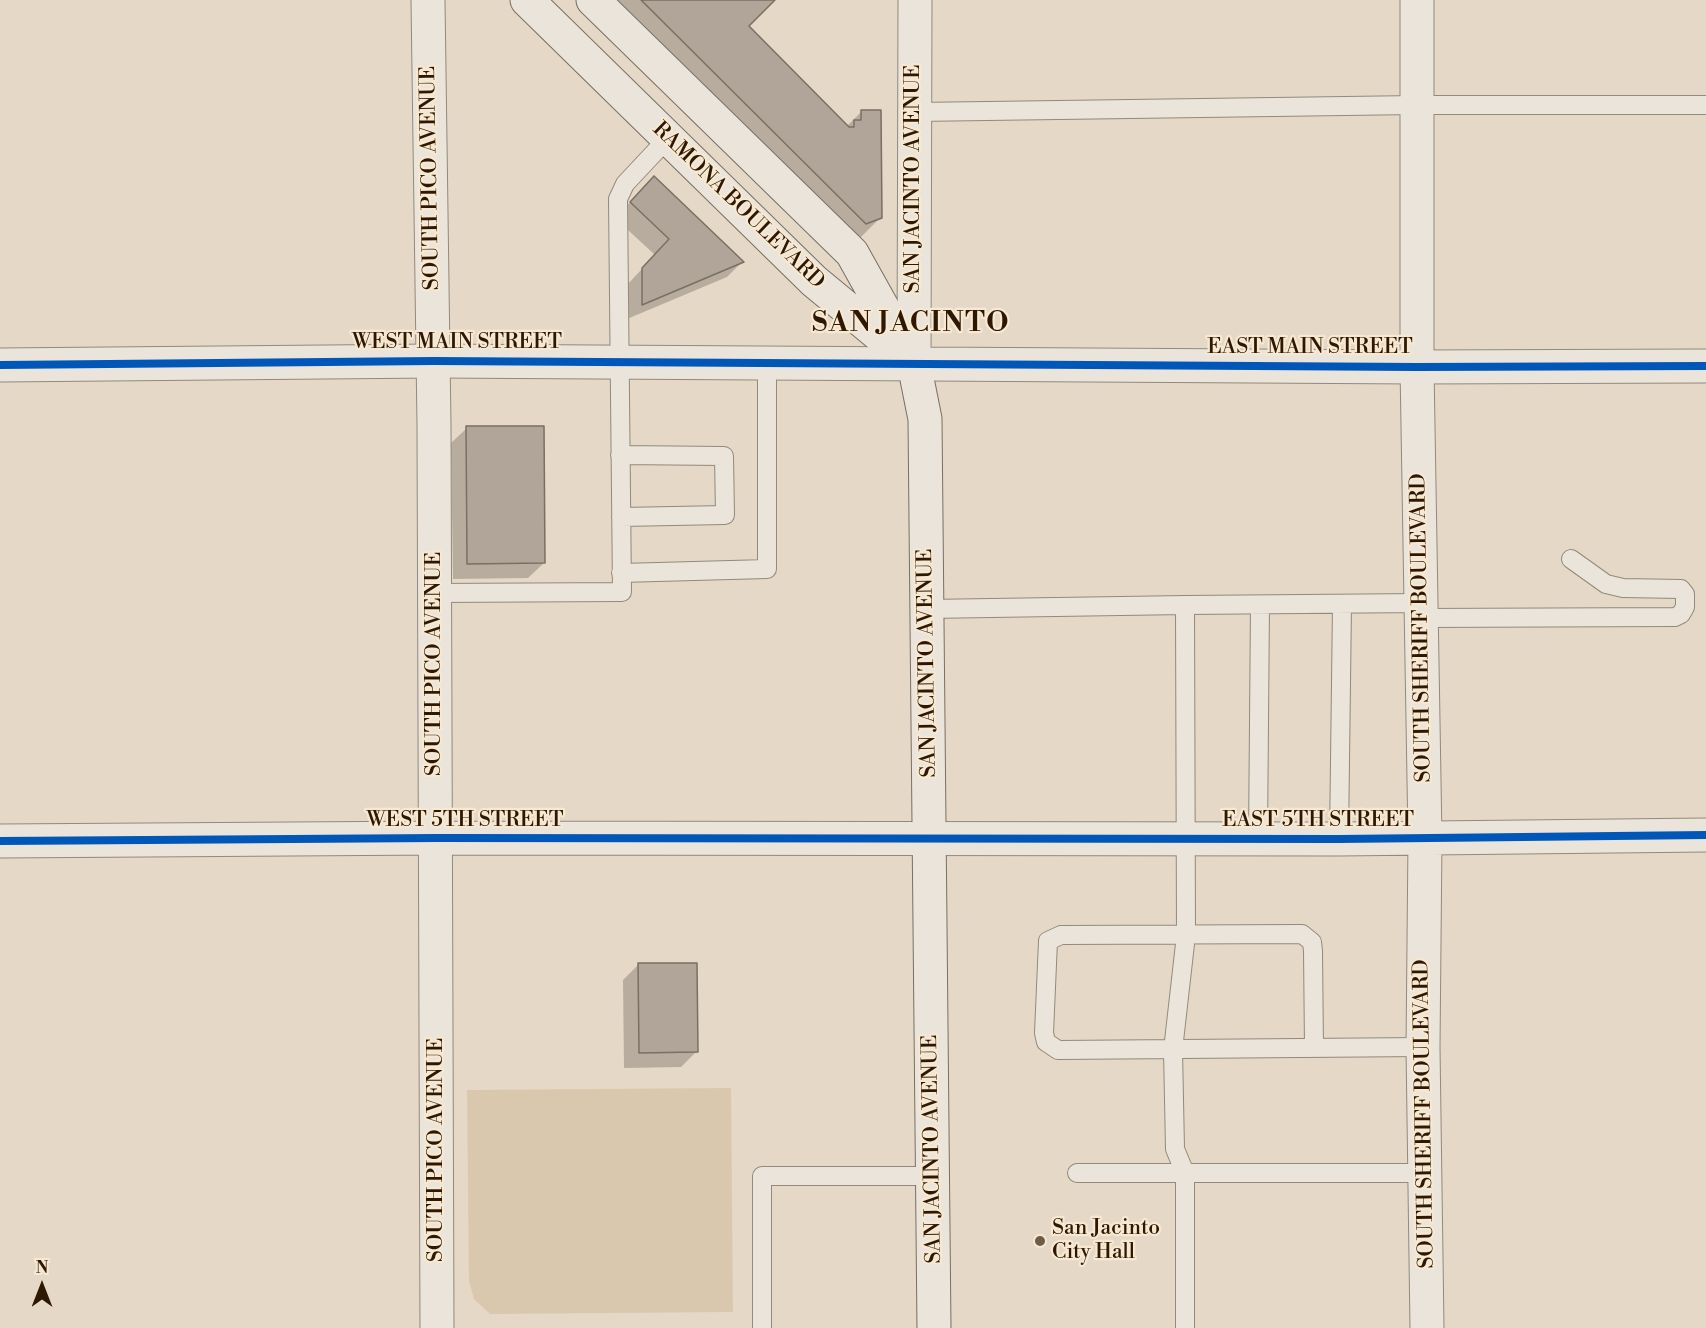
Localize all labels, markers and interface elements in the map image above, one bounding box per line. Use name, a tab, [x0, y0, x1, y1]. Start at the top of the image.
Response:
street label: SAN JACINTO AVENUE	[901, 64, 927, 294]
street label: SOUTH PICO AVENUE	[416, 66, 446, 290]
street label: RAMONA BOULEVARD	[647, 117, 829, 295]
district label: SAN JACINTO	[812, 309, 1010, 341]
street label: WEST MAIN STREET	[352, 330, 562, 356]
street label: EAST MAIN STREET	[1207, 335, 1413, 361]
street label: SOUTH SHERIFF BOULEVARD	[1407, 473, 1437, 783]
street label: SAN JACINTO AVENUE	[913, 548, 943, 778]
street label: SOUTH PICO AVENUE	[422, 552, 448, 776]
street label: WEST 5TH STREET	[367, 808, 563, 834]
street label: EAST 5TH STREET	[1222, 808, 1414, 834]
street label: SOUTH SHERIFF BOULEVARD	[1410, 959, 1440, 1269]
street label: SAN JACINTO AVENUE	[918, 1034, 948, 1264]
street label: SOUTH PICO AVENUE	[424, 1038, 450, 1262]
place label: San Jacinto City Hall	[1052, 1216, 1160, 1266]
marker: San Jacinto City Hall	[1033, 1234, 1047, 1248]
north arrow	[12, 1256, 72, 1316]
text: N	[36, 1258, 48, 1278]

